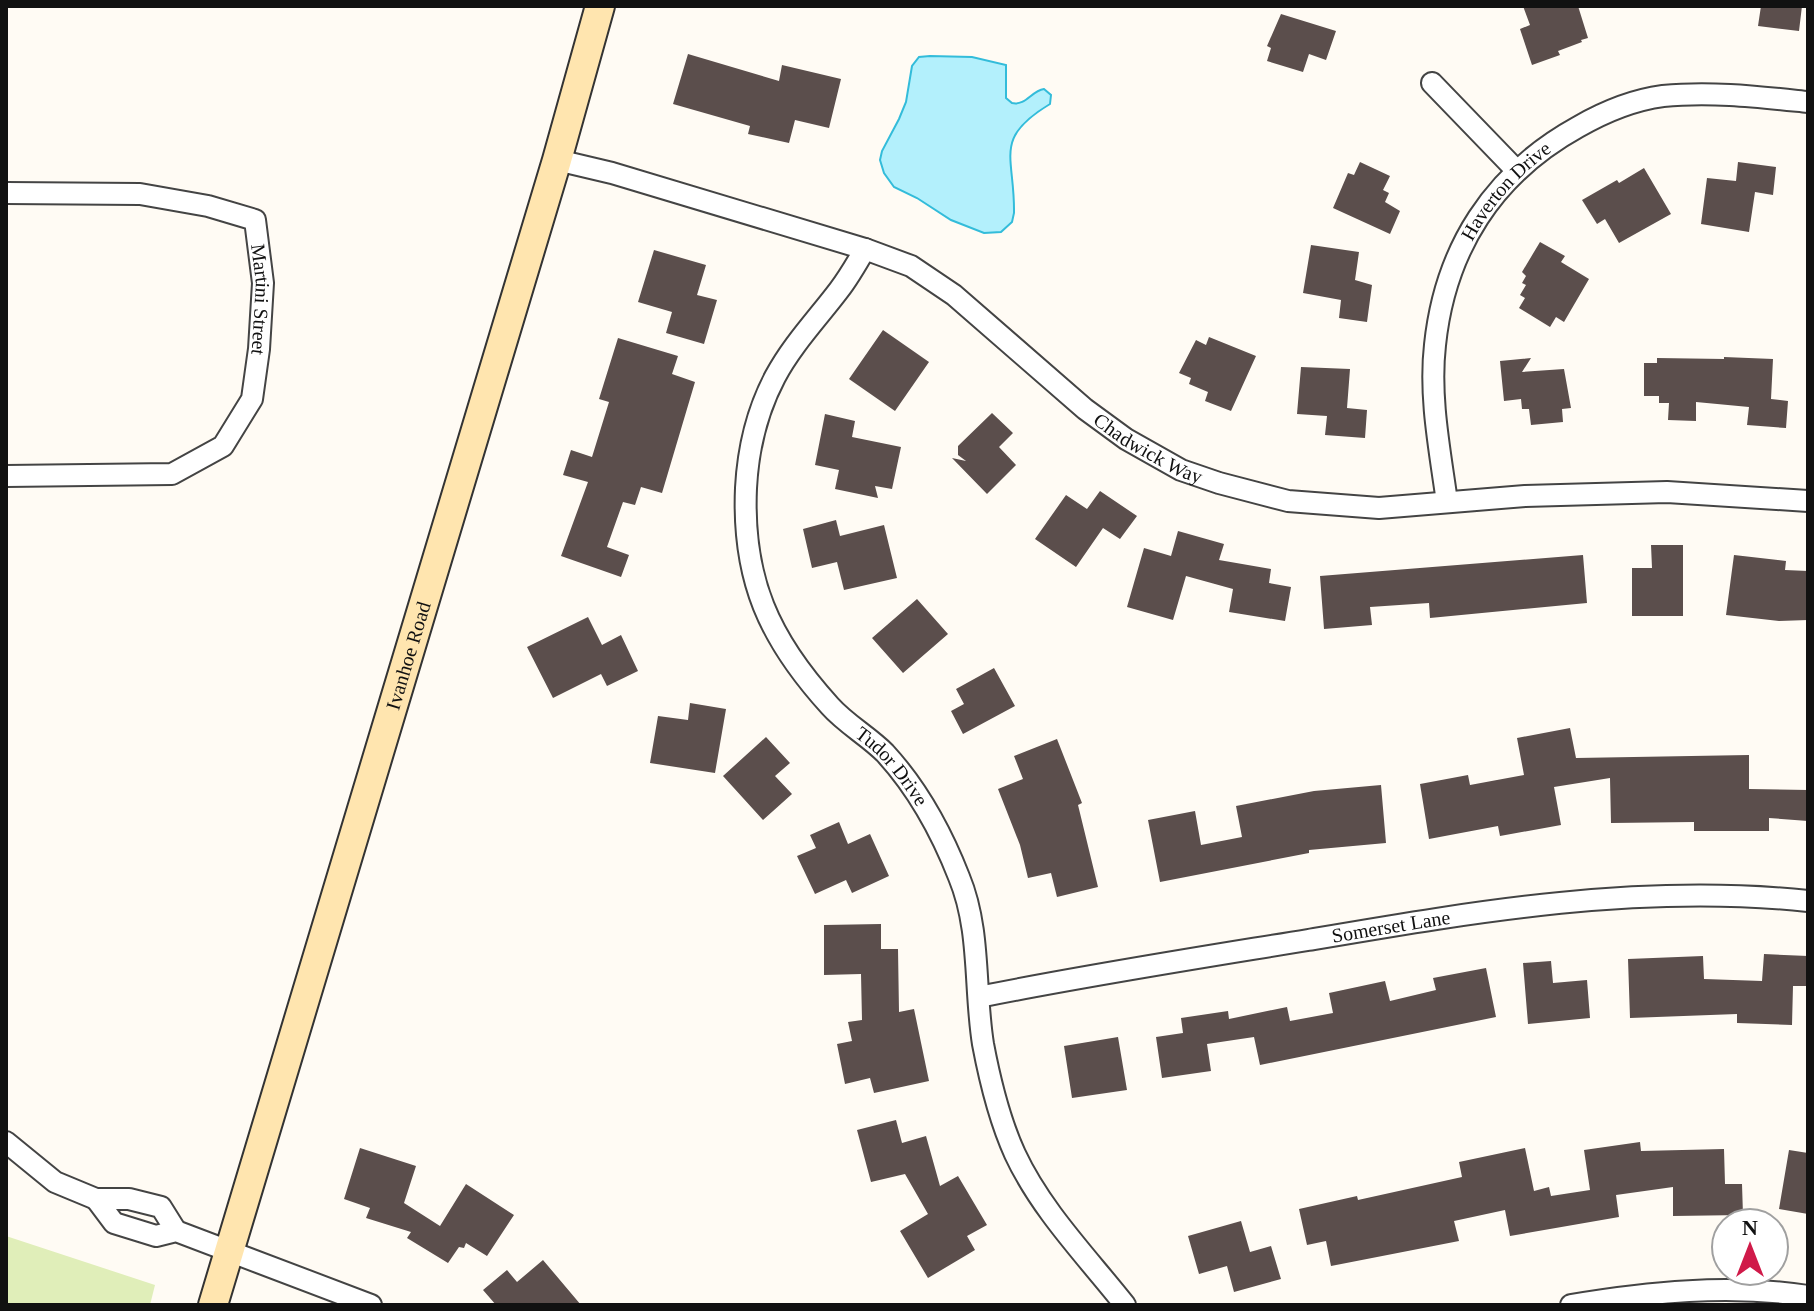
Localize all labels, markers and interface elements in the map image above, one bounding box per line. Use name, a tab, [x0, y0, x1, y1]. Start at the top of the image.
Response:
street label: Haverton Drive	[1456, 137, 1555, 244]
street label: Martini Street	[247, 242, 274, 357]
street label: Chadwick Way	[1090, 408, 1205, 488]
street label: Ivanhoe Road	[381, 599, 435, 712]
street label: Tudor Drive	[851, 722, 933, 810]
street label: Somerset Lane	[1330, 906, 1452, 947]
north arrow	[1710, 1207, 1790, 1287]
text: N	[1742, 1215, 1758, 1240]

